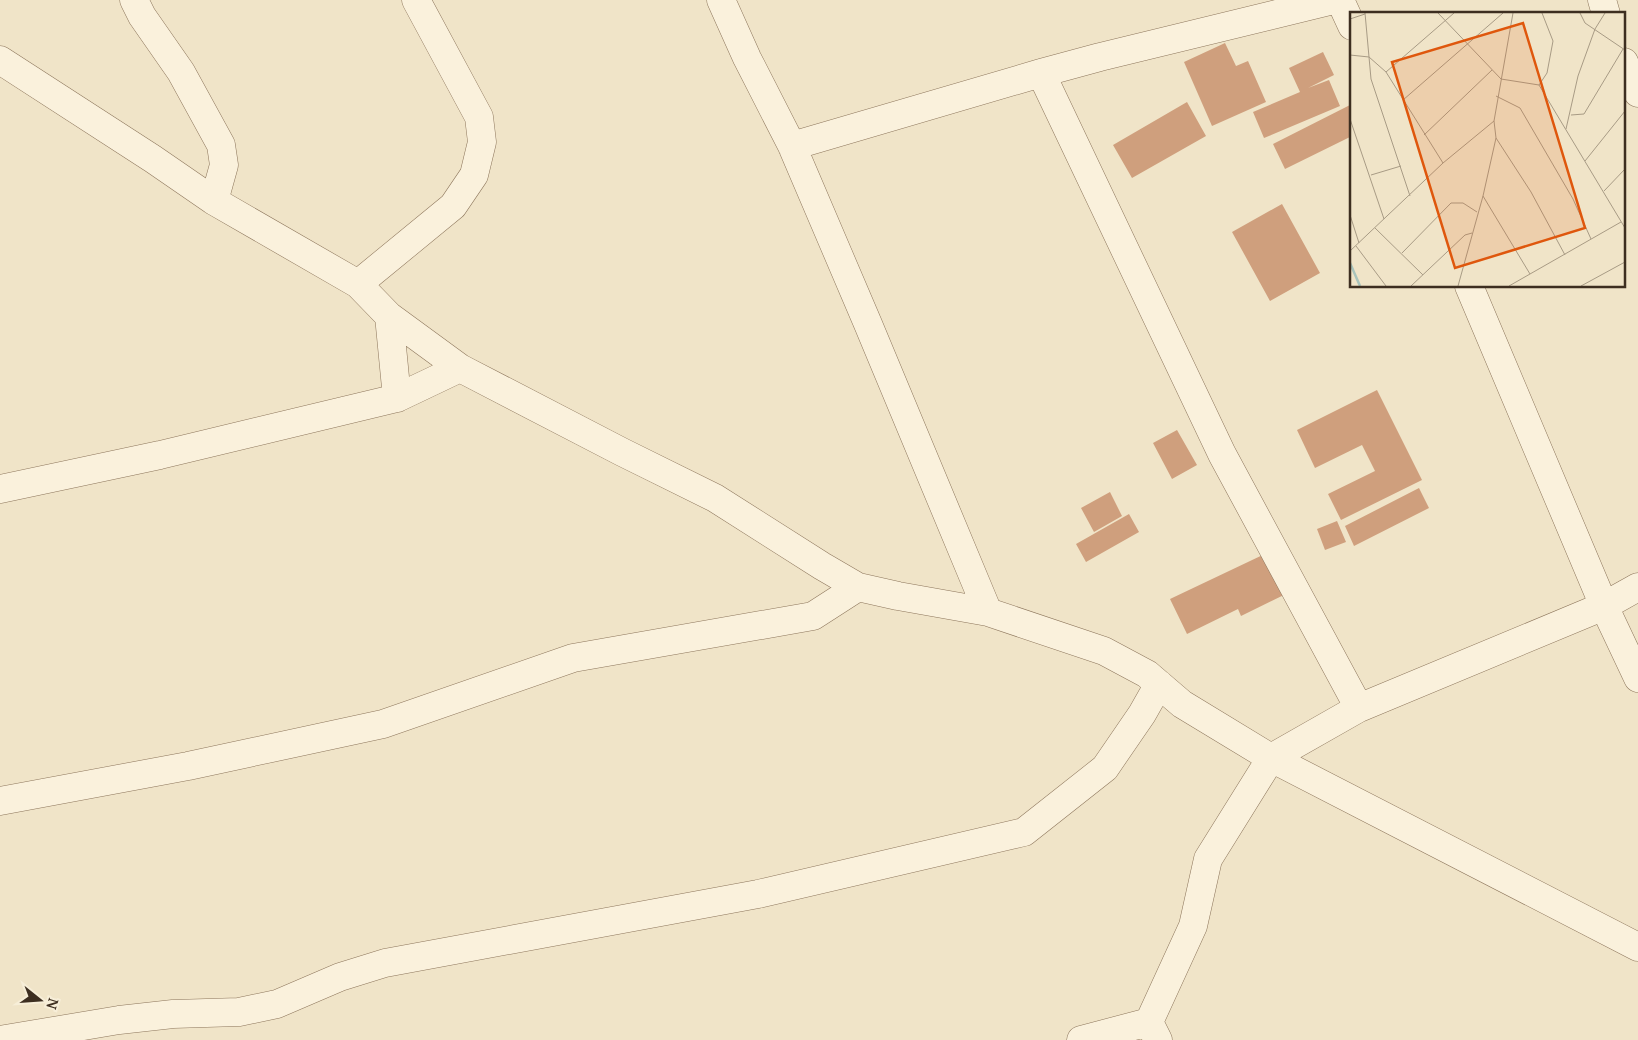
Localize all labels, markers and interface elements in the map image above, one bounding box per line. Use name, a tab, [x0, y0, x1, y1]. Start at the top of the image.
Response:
inset map	[1350, 12, 1626, 288]
north arrow	[15, 975, 65, 1025]
text: N	[42, 996, 64, 1012]

